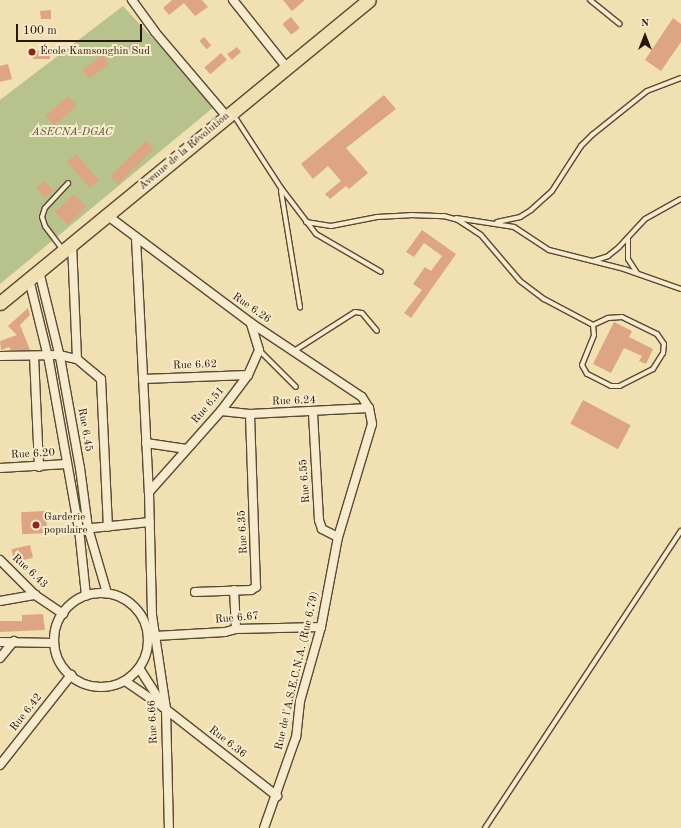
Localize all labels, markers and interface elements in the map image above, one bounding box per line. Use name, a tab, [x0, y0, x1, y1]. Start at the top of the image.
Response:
scale bar	[18, 16, 144, 42]
north arrow	[625, 16, 665, 56]
text: N	[641, 18, 649, 29]
text: 100 m	[23, 25, 57, 37]
place label: École Kamsonghin Sud	[40, 45, 150, 59]
marker: École Kamsonghin Sud	[27, 47, 37, 57]
street label: Avenue de la Révolution	[137, 110, 233, 194]
park label: ASECNA-DGAC	[32, 126, 112, 140]
street label: Rue 6.26	[229, 291, 273, 327]
street label: Rue 6.62	[173, 359, 217, 373]
street label: Rue 6.51	[190, 385, 228, 427]
street label: Rue 6.24	[272, 395, 316, 409]
street label: Rue 6.45	[74, 407, 94, 453]
street label: Rue 6.20	[11, 447, 55, 463]
street label: Rue 6.55	[298, 459, 314, 503]
street label: Rue 6.35	[236, 510, 252, 554]
place label: Garderie populaire	[44, 512, 88, 538]
marker: Garderie populaire	[31, 520, 41, 530]
street label: Rue 6.43	[8, 552, 50, 592]
street label: Rue de l'A.S.E.C.N.A. (Rue 6.79)	[273, 590, 323, 752]
street label: Rue 6.67	[214, 611, 260, 627]
street label: Rue 6.42	[8, 692, 46, 734]
street label: Rue 6.66	[146, 700, 162, 744]
street label: Rue 6.36	[206, 724, 248, 762]

